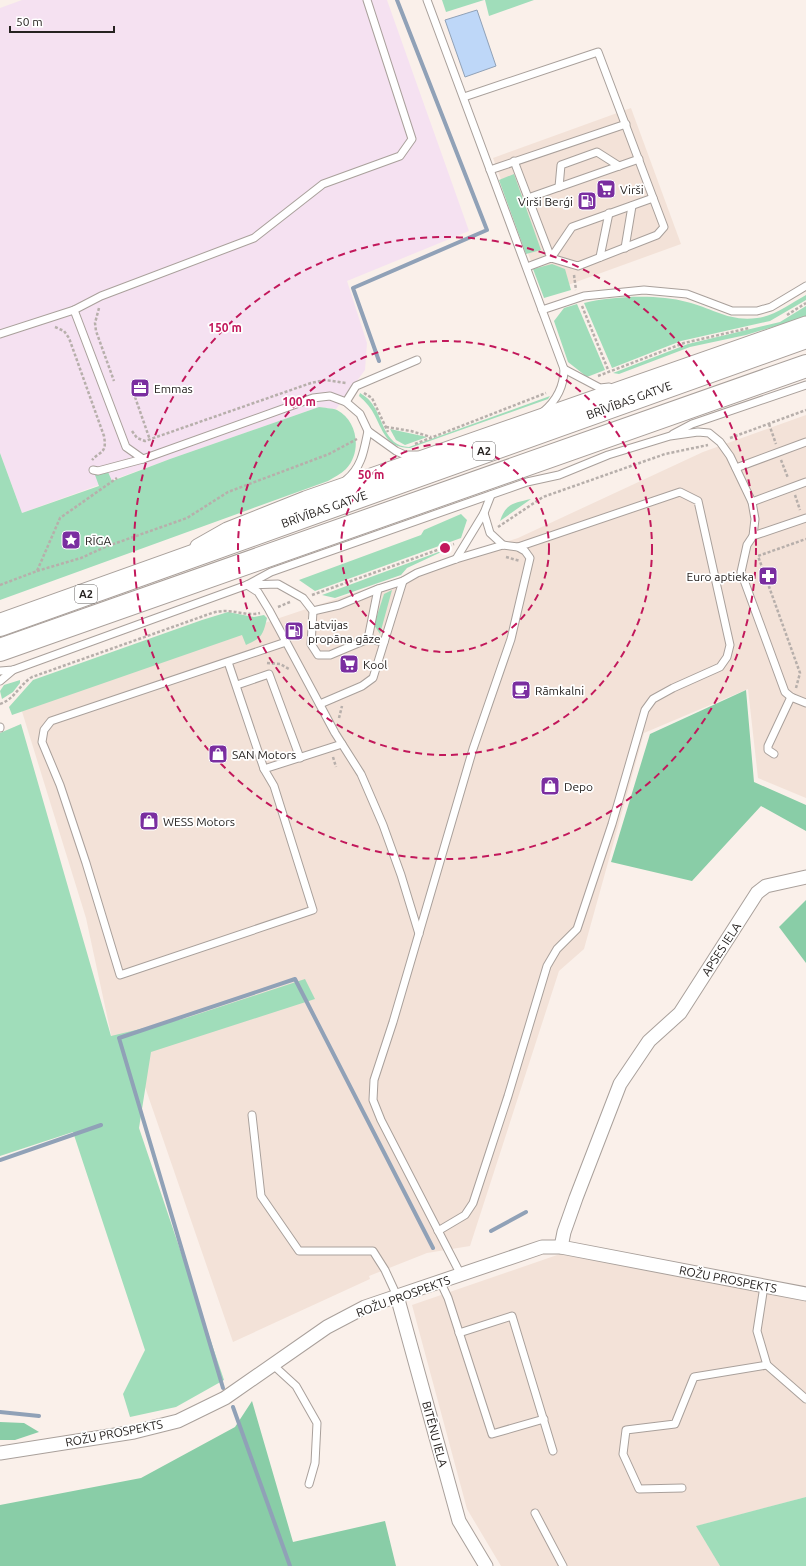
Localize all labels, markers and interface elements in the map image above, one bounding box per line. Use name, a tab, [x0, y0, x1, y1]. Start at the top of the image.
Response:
scale bar	[10, 8, 114, 34]
text: 50 m	[16, 15, 43, 28]
supermarket icon: Virši	[595, 178, 617, 200]
place label: Virši	[620, 183, 644, 196]
fuel station icon: Virši Berģi	[576, 190, 598, 212]
place label: Virši Berģi	[518, 195, 573, 208]
text: 150 m	[208, 321, 242, 334]
office icon: Emmas	[129, 377, 151, 399]
street label: BRĪVĪBAS GATVE	[585, 378, 674, 421]
place label: Emmas	[154, 382, 193, 395]
text: 100 m	[282, 395, 316, 408]
road number: A2	[473, 442, 495, 460]
text: 50 m	[358, 468, 384, 481]
street label: BRĪVĪBAS GATVE	[279, 488, 369, 530]
place icon: RĪGA	[60, 529, 82, 551]
place label: RĪGA	[85, 534, 112, 547]
centre of rings	[438, 541, 452, 555]
pharmacy icon: Euro aptieka	[757, 565, 779, 587]
place label: Euro aptieka	[687, 570, 754, 583]
road number: A2	[75, 585, 97, 603]
place label: Latvijas propāna gāze	[308, 618, 381, 645]
fuel station icon: Latvijas propāna gāze	[283, 620, 305, 642]
supermarket icon: Kool	[338, 653, 360, 675]
place label: Kool	[363, 658, 387, 671]
cafe icon: Rāmkalni	[510, 679, 532, 701]
place label: Rāmkalni	[535, 684, 584, 697]
shop icon: SAN Motors	[207, 743, 229, 765]
place label: SAN Motors	[232, 748, 296, 761]
shop icon: Depo	[539, 775, 561, 797]
place label: Depo	[564, 780, 593, 793]
shop icon: WESS Motors	[138, 810, 160, 832]
place label: WESS Motors	[163, 815, 235, 828]
street label: APSES IELA	[699, 920, 743, 978]
street label: ROŽU PROSPEKTS	[678, 1263, 778, 1295]
street label: ROŽU PROSPEKTS	[354, 1273, 452, 1319]
street label: BITĒNU IELA	[420, 1400, 450, 1469]
street label: ROŽU PROSPEKTS	[64, 1417, 164, 1449]

